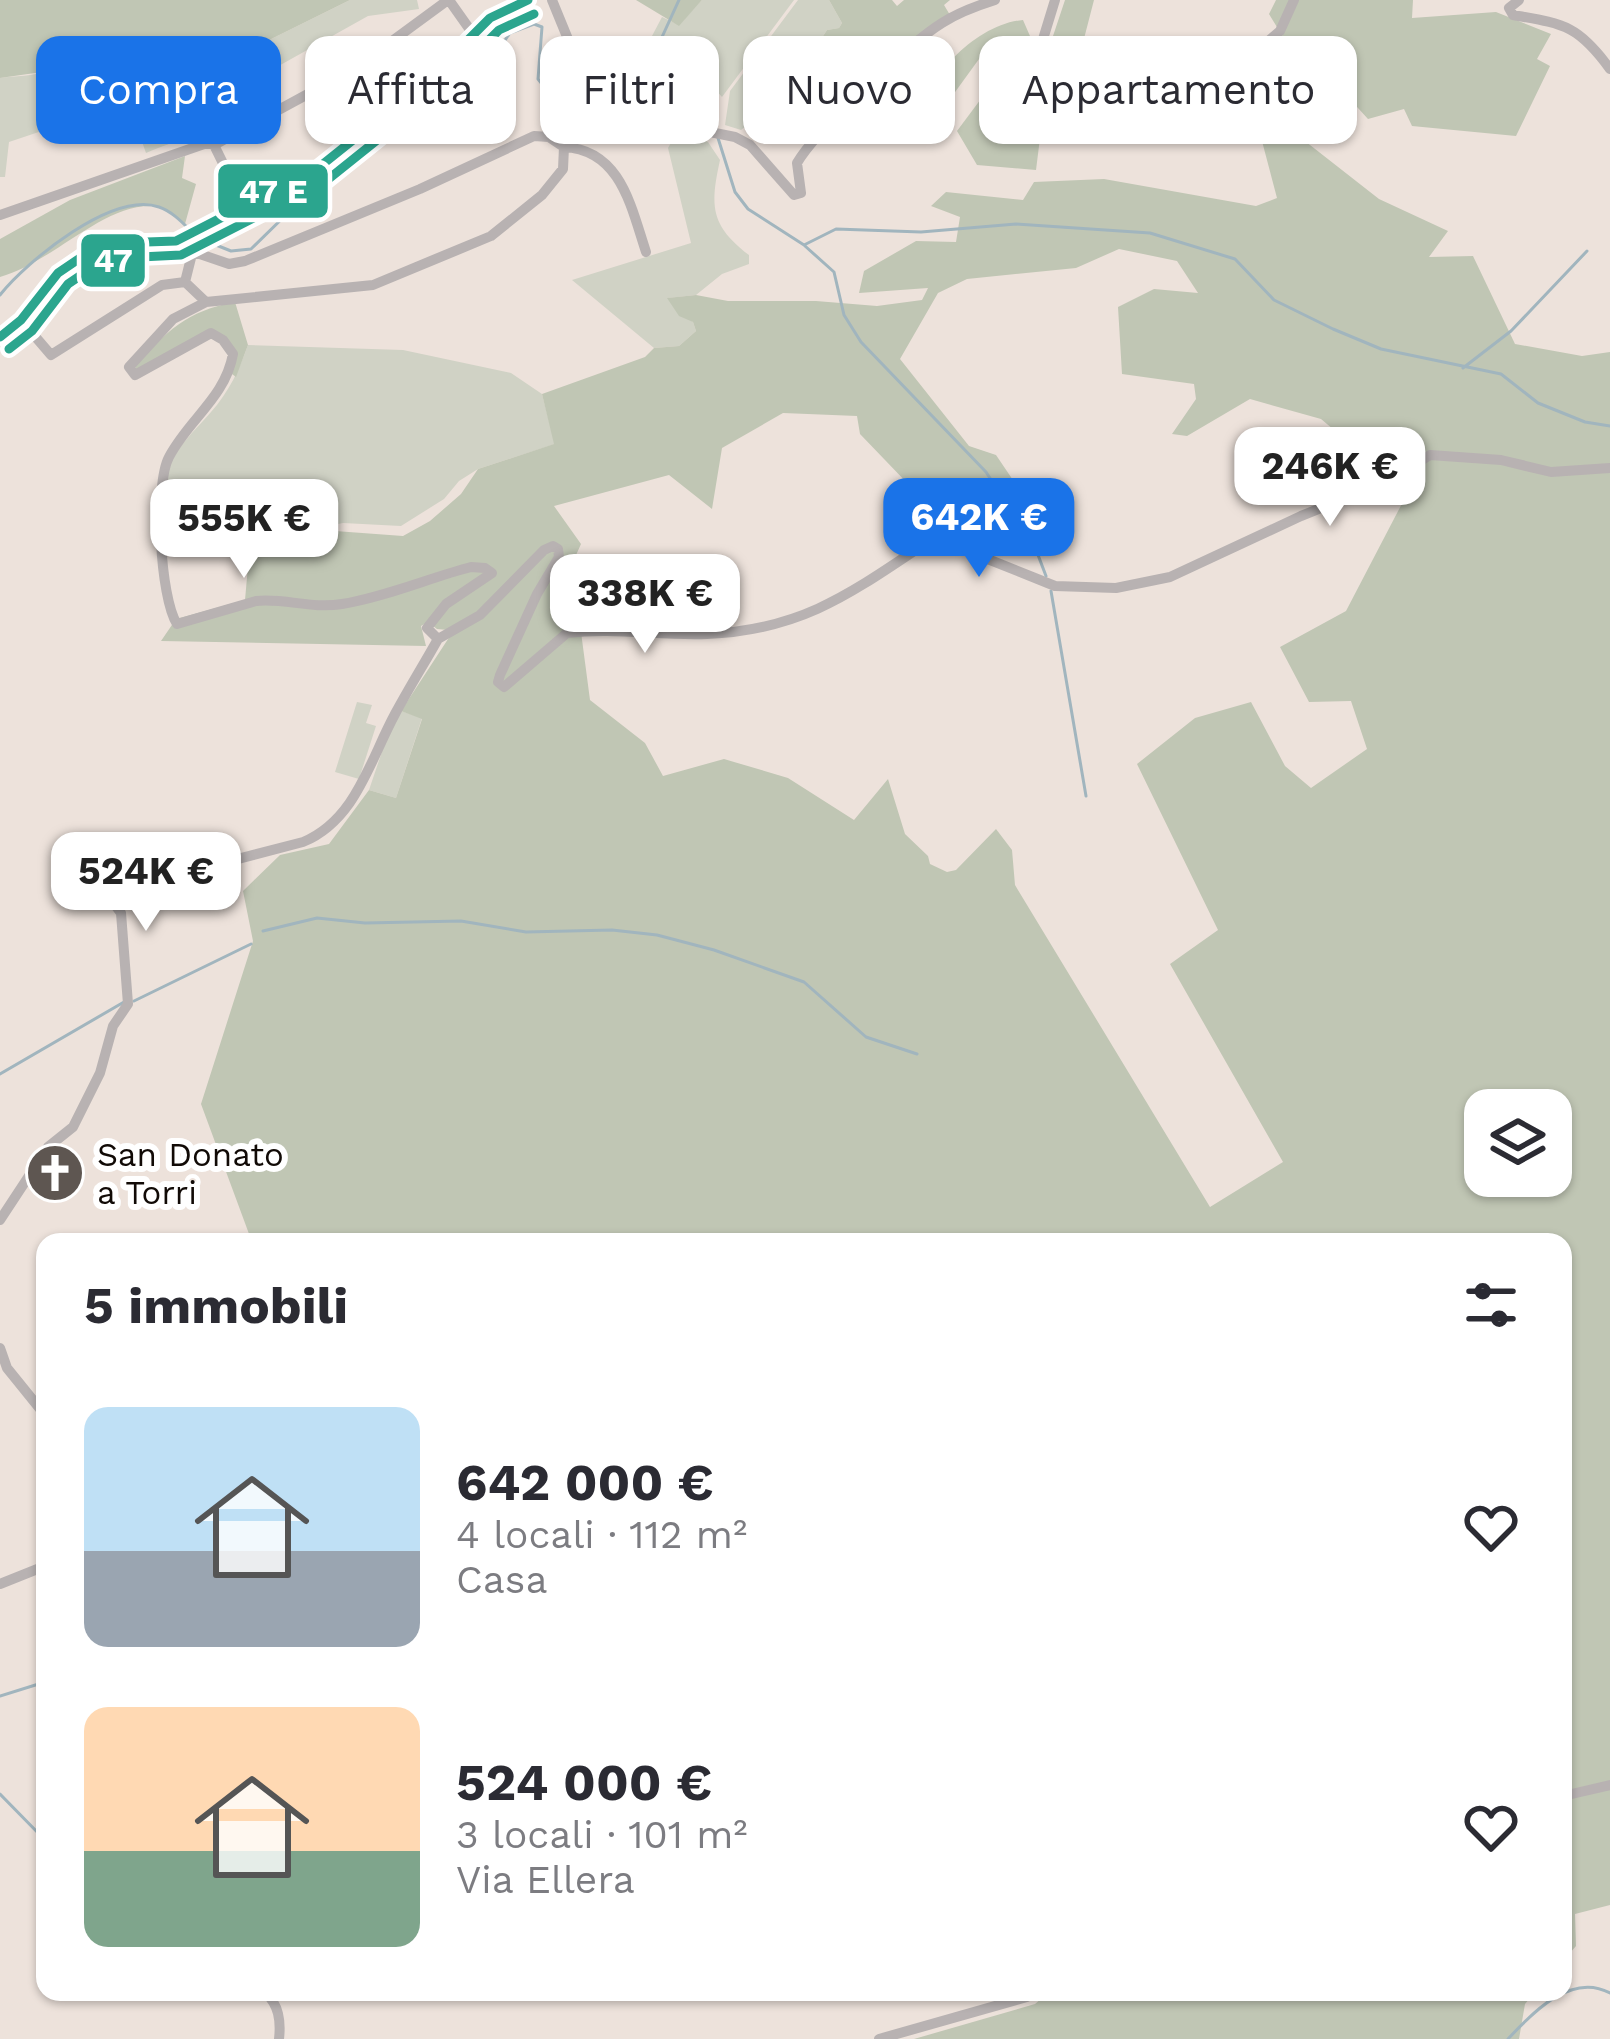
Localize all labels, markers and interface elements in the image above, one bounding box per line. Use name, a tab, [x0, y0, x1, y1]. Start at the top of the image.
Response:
chip: Compra	[36, 36, 281, 144]
chip: Affitta	[305, 36, 516, 144]
chip: Filtri	[540, 36, 719, 144]
chip: Nuovo	[743, 36, 955, 144]
chip: Appartamento	[979, 36, 1357, 144]
line badge: 47 E	[216, 162, 330, 220]
text: 47 E	[238, 172, 308, 211]
line badge: 47	[79, 232, 147, 289]
text: 47	[93, 241, 133, 280]
pin: 246K €	[1232, 427, 1428, 529]
text: 246K €	[1261, 443, 1399, 488]
pin: 642K €	[881, 478, 1077, 580]
pin: 555K €	[146, 479, 342, 581]
text: 642K €	[910, 494, 1048, 539]
text: 555K €	[177, 495, 311, 540]
pin: 338K €	[547, 554, 743, 656]
text: 338K €	[577, 570, 713, 615]
pin: 524K €	[48, 832, 244, 934]
text: 524K €	[78, 848, 214, 893]
map controls	[1464, 1089, 1572, 1197]
button: layers	[1464, 1089, 1572, 1197]
place label: San Donato a Torri	[97, 1135, 284, 1212]
church icon: San Donato a Torri	[24, 1142, 86, 1204]
icon: filters	[1458, 1272, 1524, 1338]
text: 5 immobili	[84, 1276, 348, 1335]
text: 642 000 €	[456, 1453, 714, 1512]
icon: home	[180, 1455, 324, 1599]
icon: heart	[1458, 1494, 1524, 1560]
text: 4 locali · 112 m²	[456, 1512, 747, 1557]
text: Casa	[456, 1557, 547, 1602]
text: 524 000 €	[456, 1753, 712, 1812]
icon: home	[180, 1755, 324, 1899]
icon: heart	[1458, 1794, 1524, 1860]
text: 3 locali · 101 m²	[456, 1812, 748, 1857]
text: Via Ellera	[456, 1857, 635, 1902]

